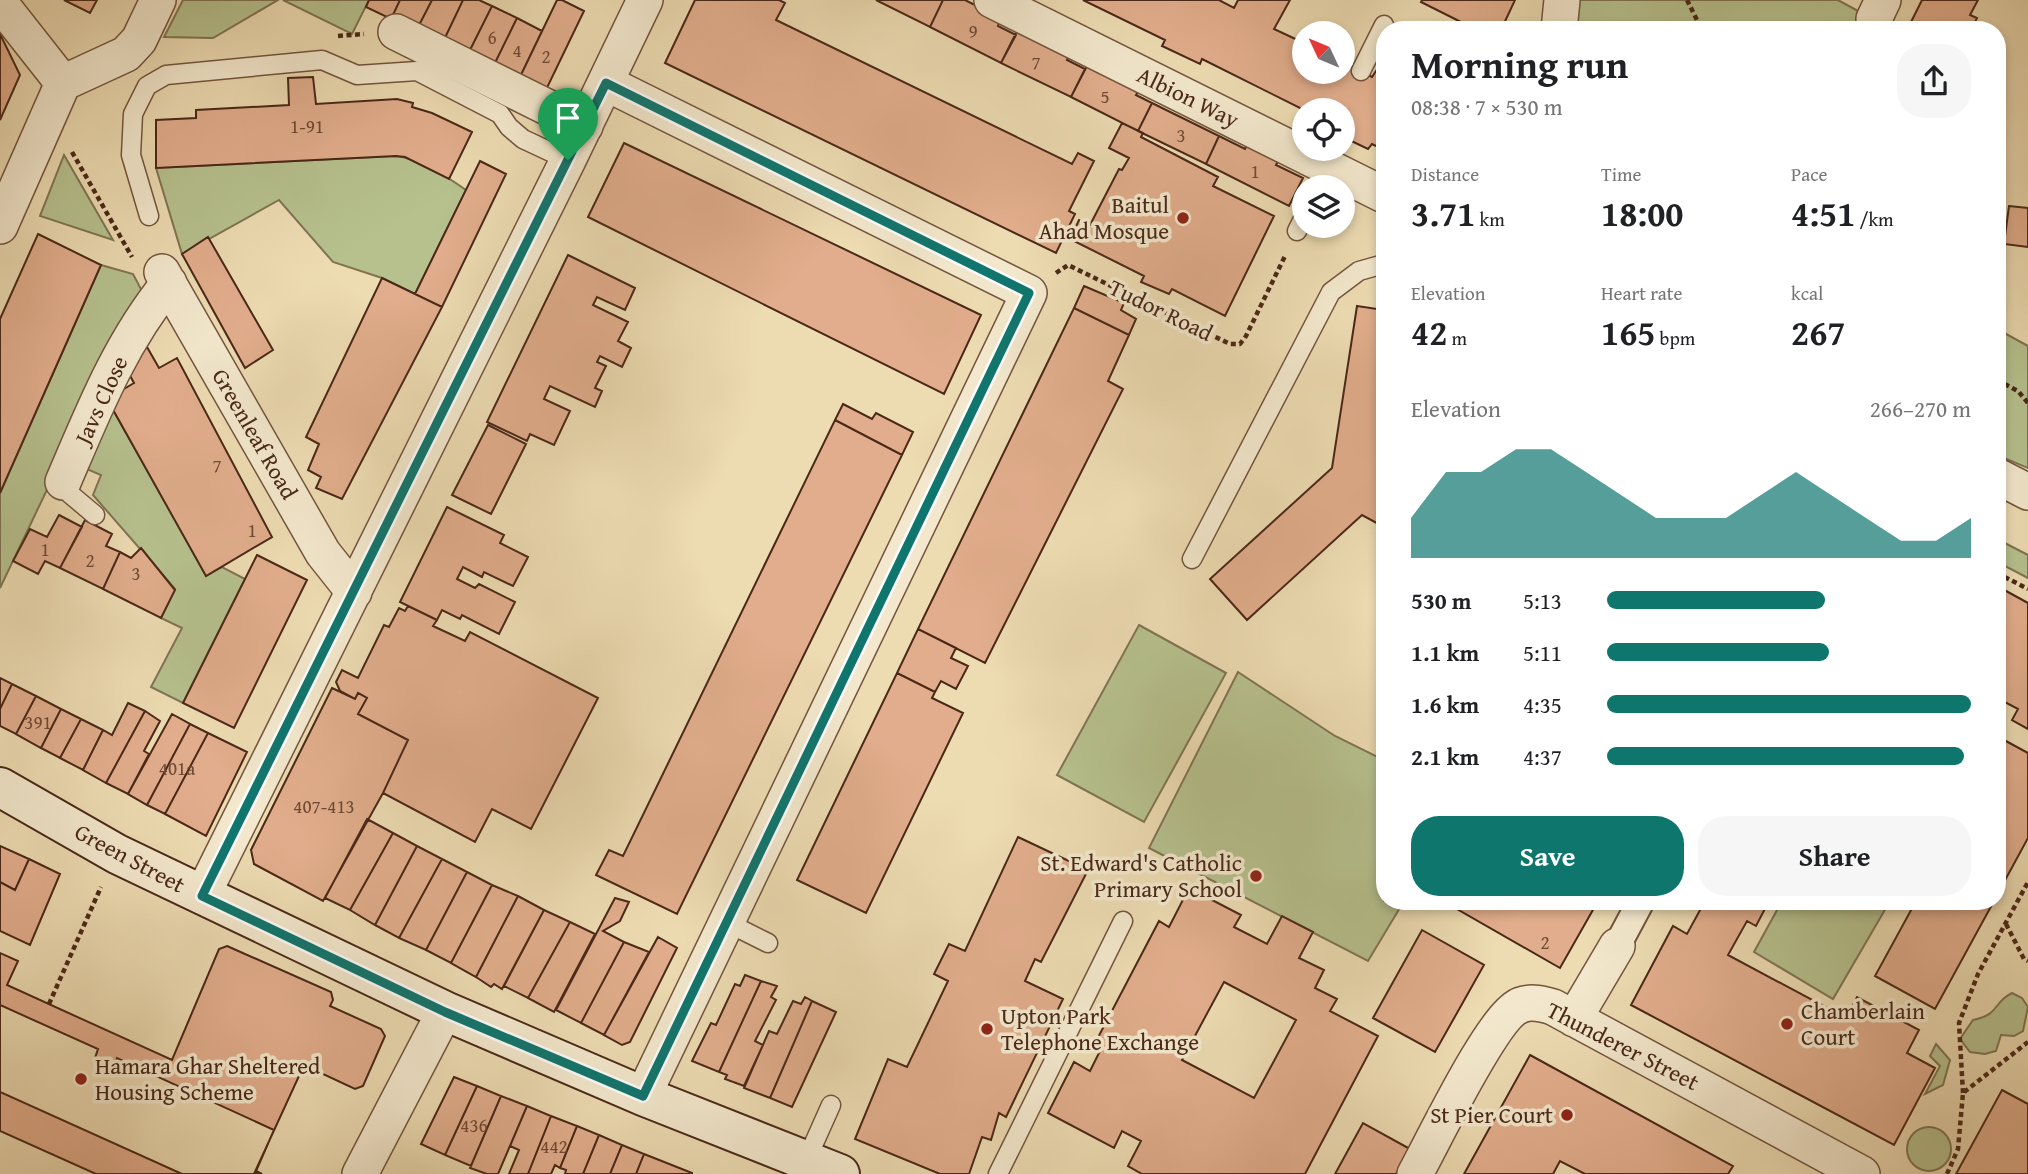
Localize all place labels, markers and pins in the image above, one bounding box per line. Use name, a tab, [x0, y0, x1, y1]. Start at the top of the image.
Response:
pin	[538, 88, 598, 160]
place label: Baitul Ahad Mosque	[1039, 188, 1169, 247]
marker: Baitul Ahad Mosque	[1175, 210, 1191, 226]
place label: St. Edward's Catholic Primary School	[1040, 846, 1242, 905]
marker: St. Edward's Catholic Primary School	[1248, 868, 1264, 884]
place label: Chamberlain Court	[1801, 994, 1925, 1053]
place label: Upton Park Telephone Exchange	[1001, 999, 1199, 1058]
marker: Chamberlain Court	[1779, 1016, 1795, 1032]
marker: Upton Park Telephone Exchange	[979, 1021, 995, 1037]
place label: Hamara Ghar Sheltered Housing Scheme	[95, 1049, 321, 1108]
marker: Hamara Ghar Sheltered Housing Scheme	[73, 1071, 89, 1087]
place label: St Pier Court	[1430, 1098, 1553, 1131]
marker: St Pier Court	[1559, 1107, 1575, 1123]

